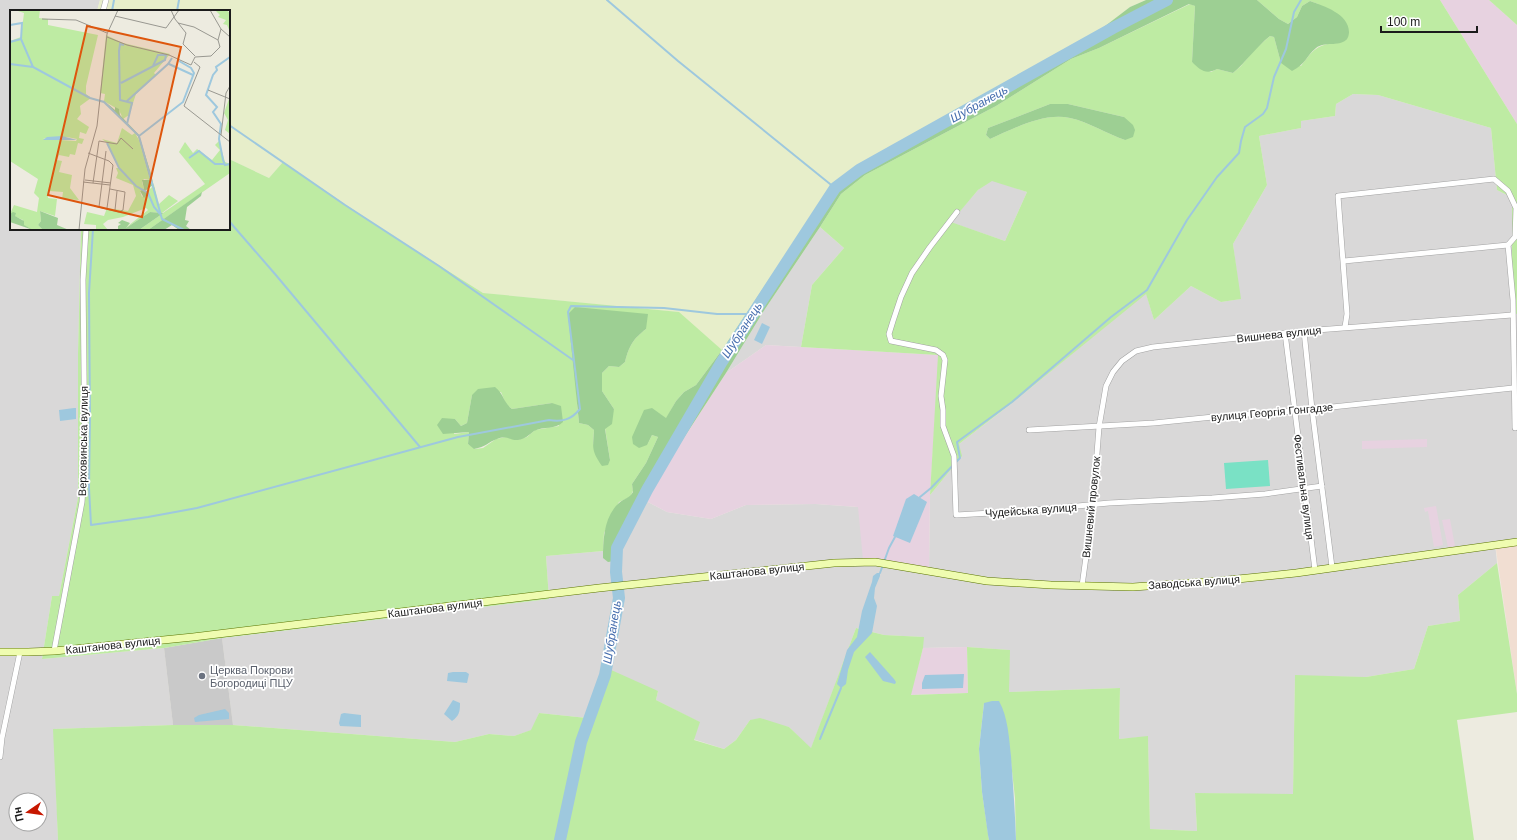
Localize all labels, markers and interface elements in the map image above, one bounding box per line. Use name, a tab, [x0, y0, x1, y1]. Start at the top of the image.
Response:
scale bar	[1381, 8, 1477, 34]
inset map	[10, 10, 230, 230]
text: 100 m	[1387, 15, 1420, 29]
water label: Шубранець	[948, 82, 1010, 126]
water label: Шубранець	[719, 299, 765, 361]
street label: Вишнева вулиця	[1236, 324, 1322, 344]
street label: Верховинська вулиця	[76, 386, 90, 496]
street label: вулиця Георгія Гонгадзе	[1210, 401, 1334, 423]
street label: Фестивальна вулиця	[1292, 434, 1316, 540]
street label: Вишневий провулок	[1080, 455, 1102, 558]
street label: Чудейська вулиця	[985, 501, 1077, 519]
street label: Каштанова вулиця	[709, 560, 805, 582]
street label: Заводська вулиця	[1148, 573, 1240, 591]
street label: Каштанова вулиця	[387, 596, 483, 620]
water label: Шубранець	[600, 599, 624, 665]
street label: Каштанова вулиця	[65, 634, 161, 656]
place label: Церква Покрови Богородиці ПЦУ	[210, 664, 294, 689]
marker: Церква Покрови Богородиці ПЦУ	[197, 671, 207, 681]
north arrow	[8, 792, 48, 832]
text: Пн	[11, 806, 26, 823]

